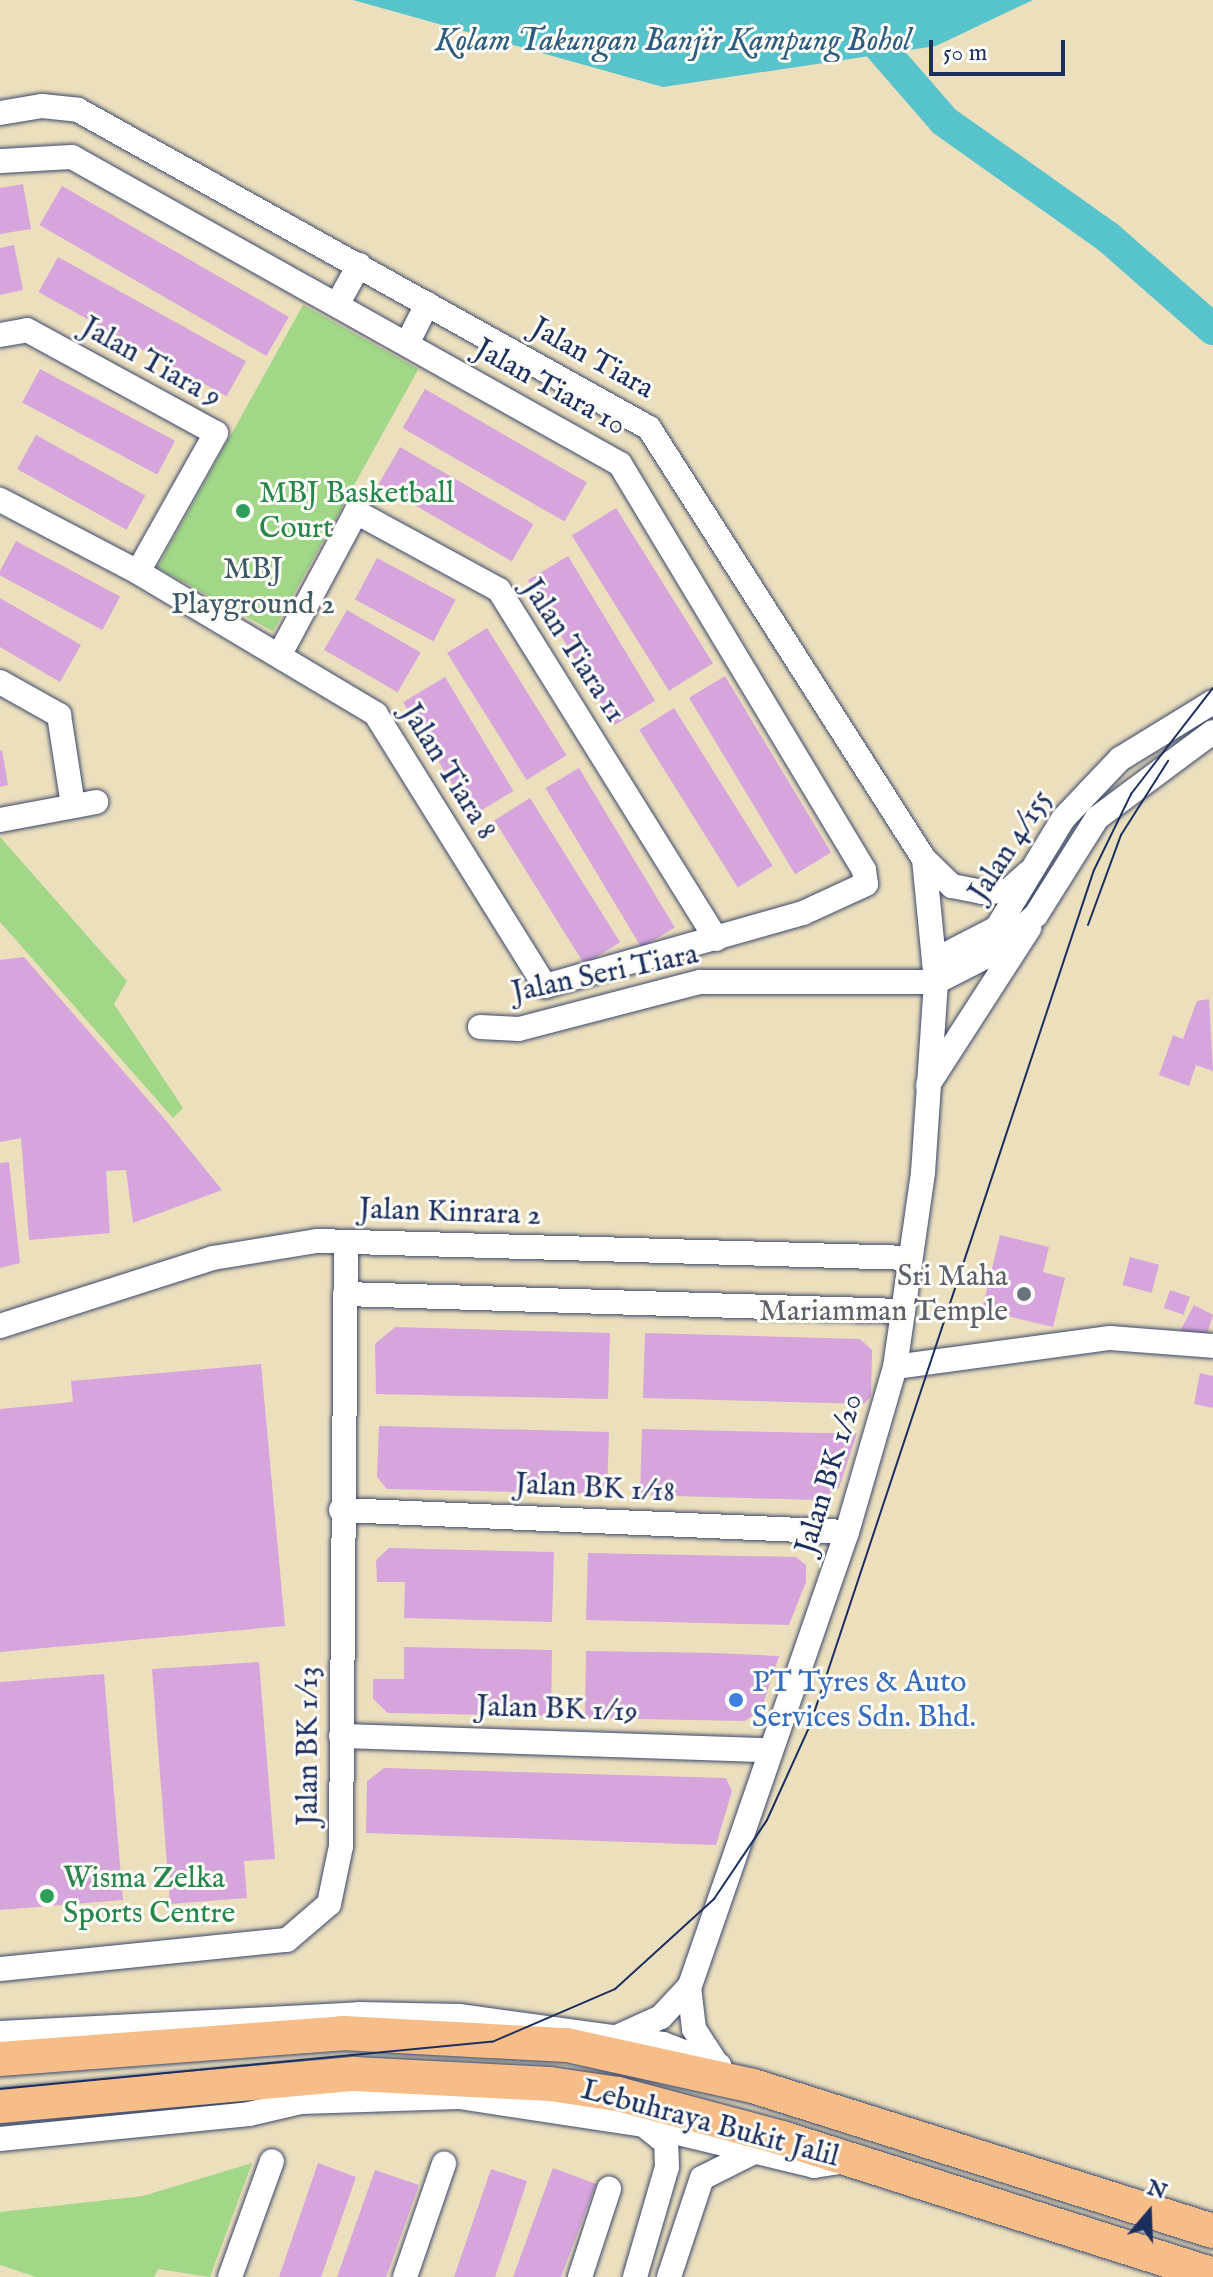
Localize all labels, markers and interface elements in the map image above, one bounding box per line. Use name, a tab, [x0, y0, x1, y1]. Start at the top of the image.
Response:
water label: Kolam Takungan Banjir Kampung Bohol	[435, 23, 911, 61]
scale bar	[933, 24, 1069, 74]
text: 50 m	[943, 38, 987, 69]
street label: Jalan Tiara 9	[75, 310, 227, 416]
street label: Jalan Tiara	[524, 311, 660, 407]
street label: Jalan Tiara 10	[468, 332, 632, 444]
place label: MBJ Basketball Court	[259, 476, 454, 546]
marker: MBJ Basketball Court	[234, 502, 252, 520]
park label: MBJ Playground 2	[171, 552, 335, 622]
street label: Jalan Tiara 11	[513, 572, 633, 730]
street label: Jalan Tiara 8	[392, 697, 504, 847]
street label: Jalan 4/155	[962, 783, 1060, 909]
street label: Jalan Seri Tiara	[508, 937, 702, 1011]
street label: Jalan Kinrara 2	[358, 1192, 542, 1234]
place label: Sri Maha Mariamman Temple	[759, 1259, 1008, 1330]
marker: Sri Maha Mariamman Temple	[1015, 1285, 1033, 1303]
street label: Jalan BK 1/20	[789, 1389, 871, 1559]
street label: Jalan BK 1/18	[514, 1467, 676, 1511]
place label: PT Tyres & Auto Services Sdn. Bhd.	[752, 1665, 976, 1736]
street label: Jalan BK 1/13	[291, 1666, 327, 1826]
street label: Jalan BK 1/19	[476, 1689, 638, 1731]
marker: PT Tyres & Auto Services Sdn. Bhd.	[727, 1691, 745, 1709]
place label: Wisma Zelka Sports Centre	[63, 1861, 235, 1932]
marker: Wisma Zelka Sports Centre	[38, 1887, 56, 1905]
street label: Lebuhraya Bukit Jalil	[577, 2072, 843, 2176]
north arrow	[1109, 2173, 1189, 2253]
text: N	[1143, 2174, 1170, 2207]

